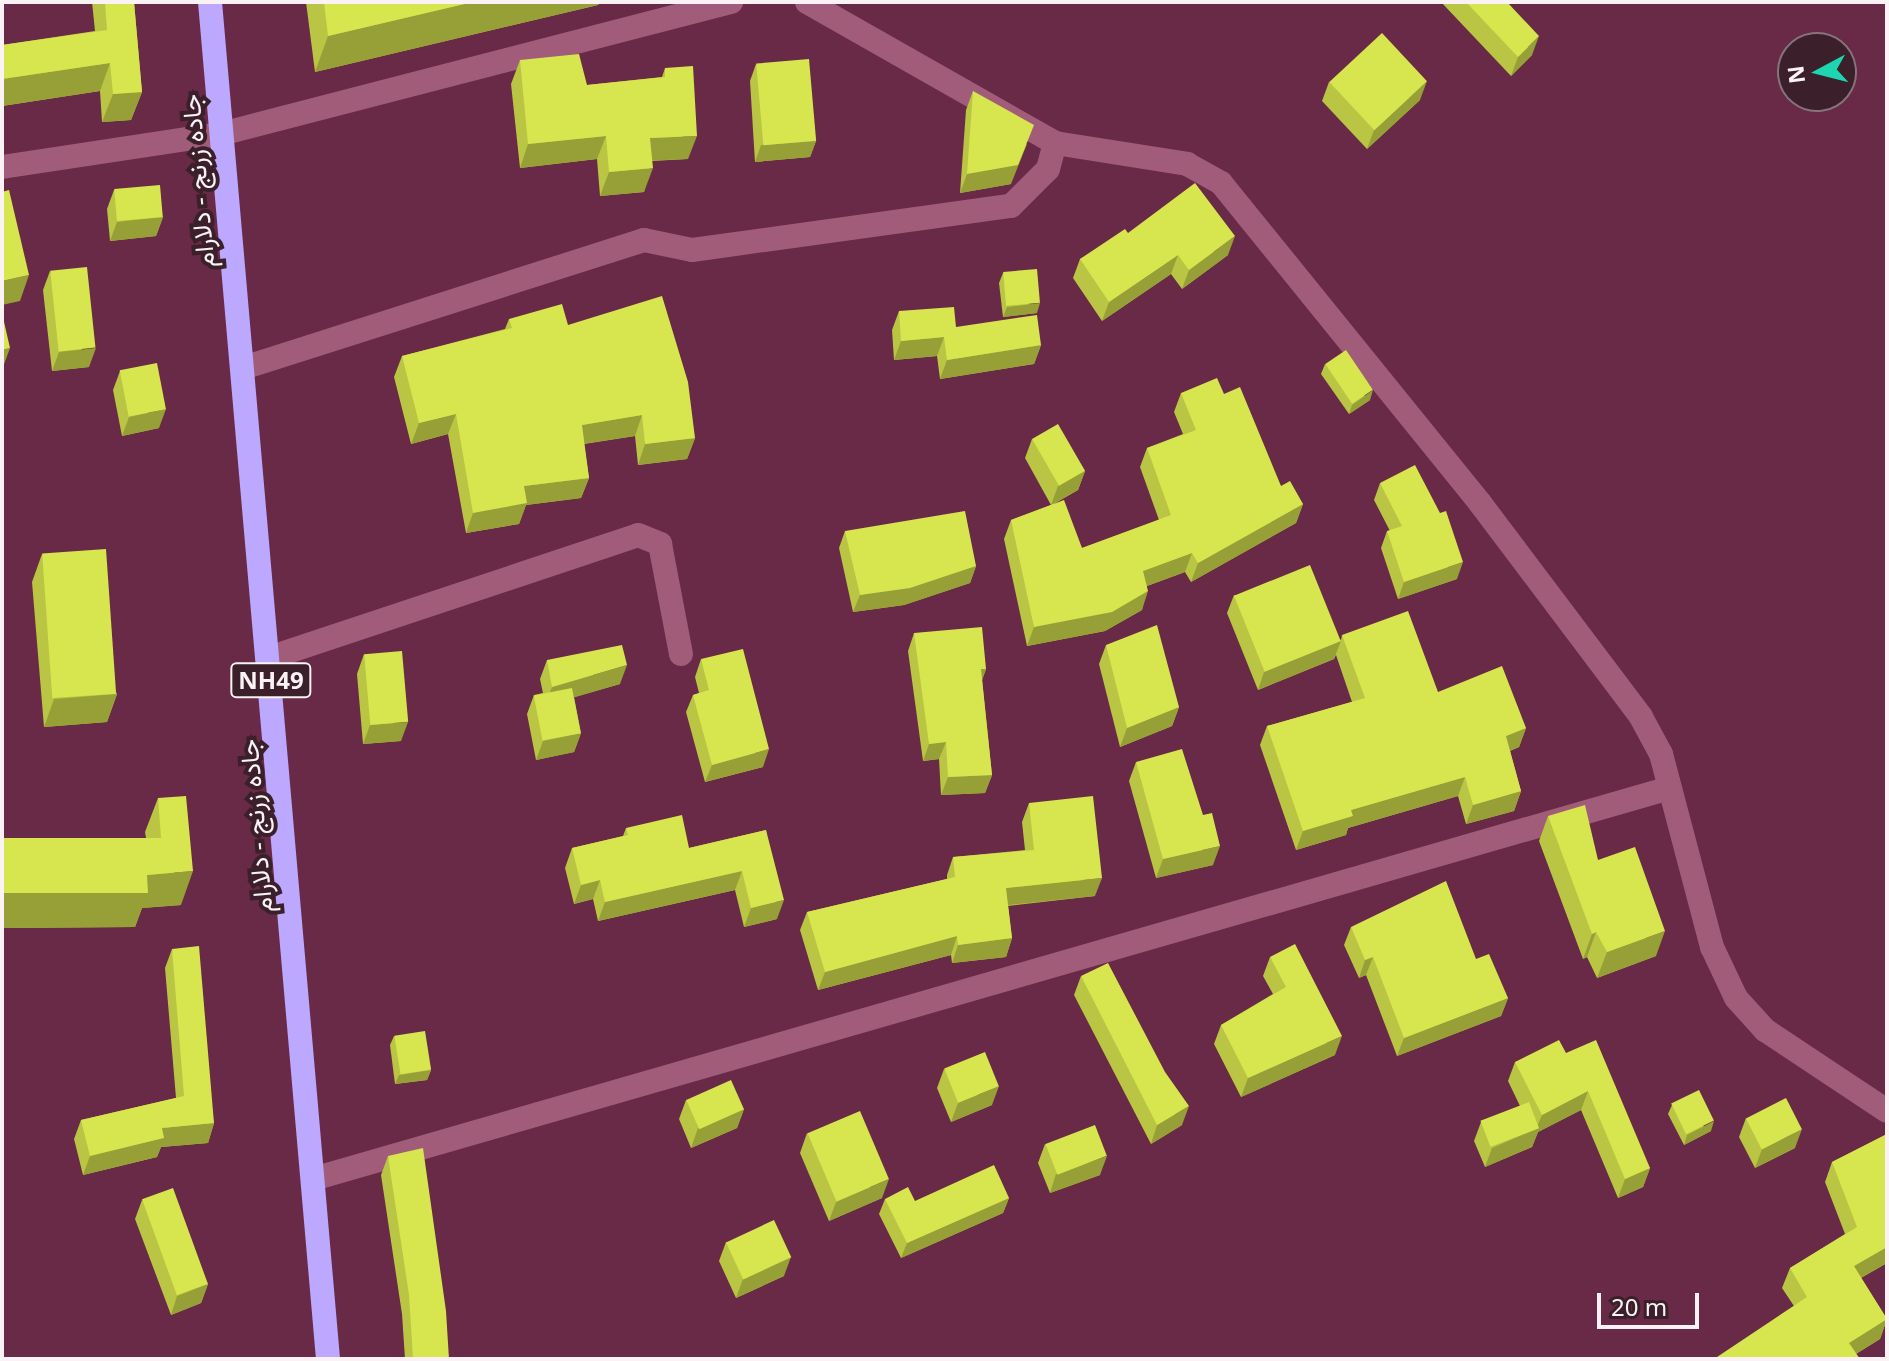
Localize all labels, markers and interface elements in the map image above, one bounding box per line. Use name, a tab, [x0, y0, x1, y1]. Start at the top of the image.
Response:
north arrow	[1777, 32, 1857, 112]
text: N	[1779, 64, 1811, 85]
street label: جاده زرنج - دلارام	[175, 93, 221, 269]
road number: NH49	[229, 660, 313, 700]
street label: جاده زرنج - دلارام	[233, 738, 279, 914]
scale bar	[1601, 1277, 1703, 1327]
text: 20 m	[1611, 1290, 1667, 1323]

